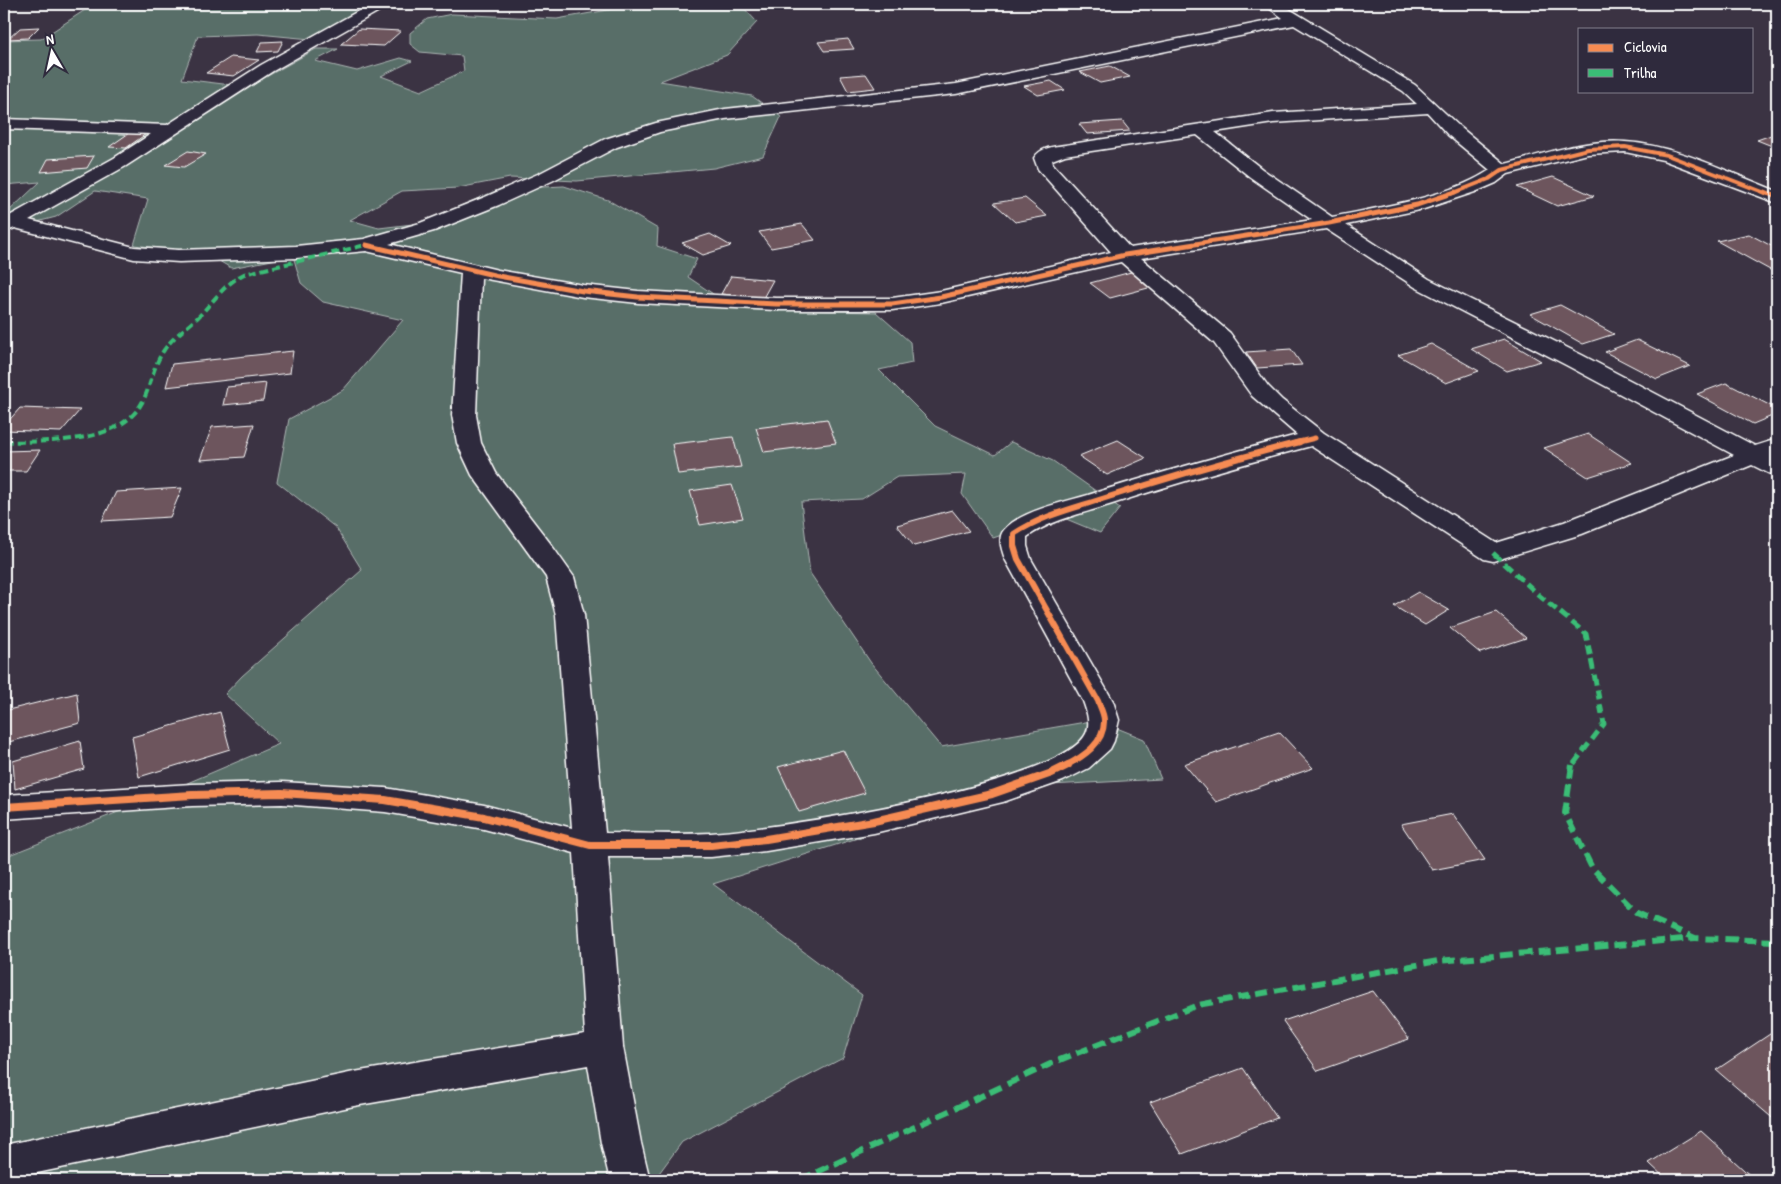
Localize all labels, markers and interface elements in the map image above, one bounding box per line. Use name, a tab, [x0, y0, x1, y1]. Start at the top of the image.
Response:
north arrow	[28, 28, 78, 78]
legend	[1578, 28, 1754, 92]
text: N	[45, 29, 56, 49]
text: Ciclovia	[1624, 36, 1667, 57]
text: Trilha	[1624, 62, 1656, 83]

